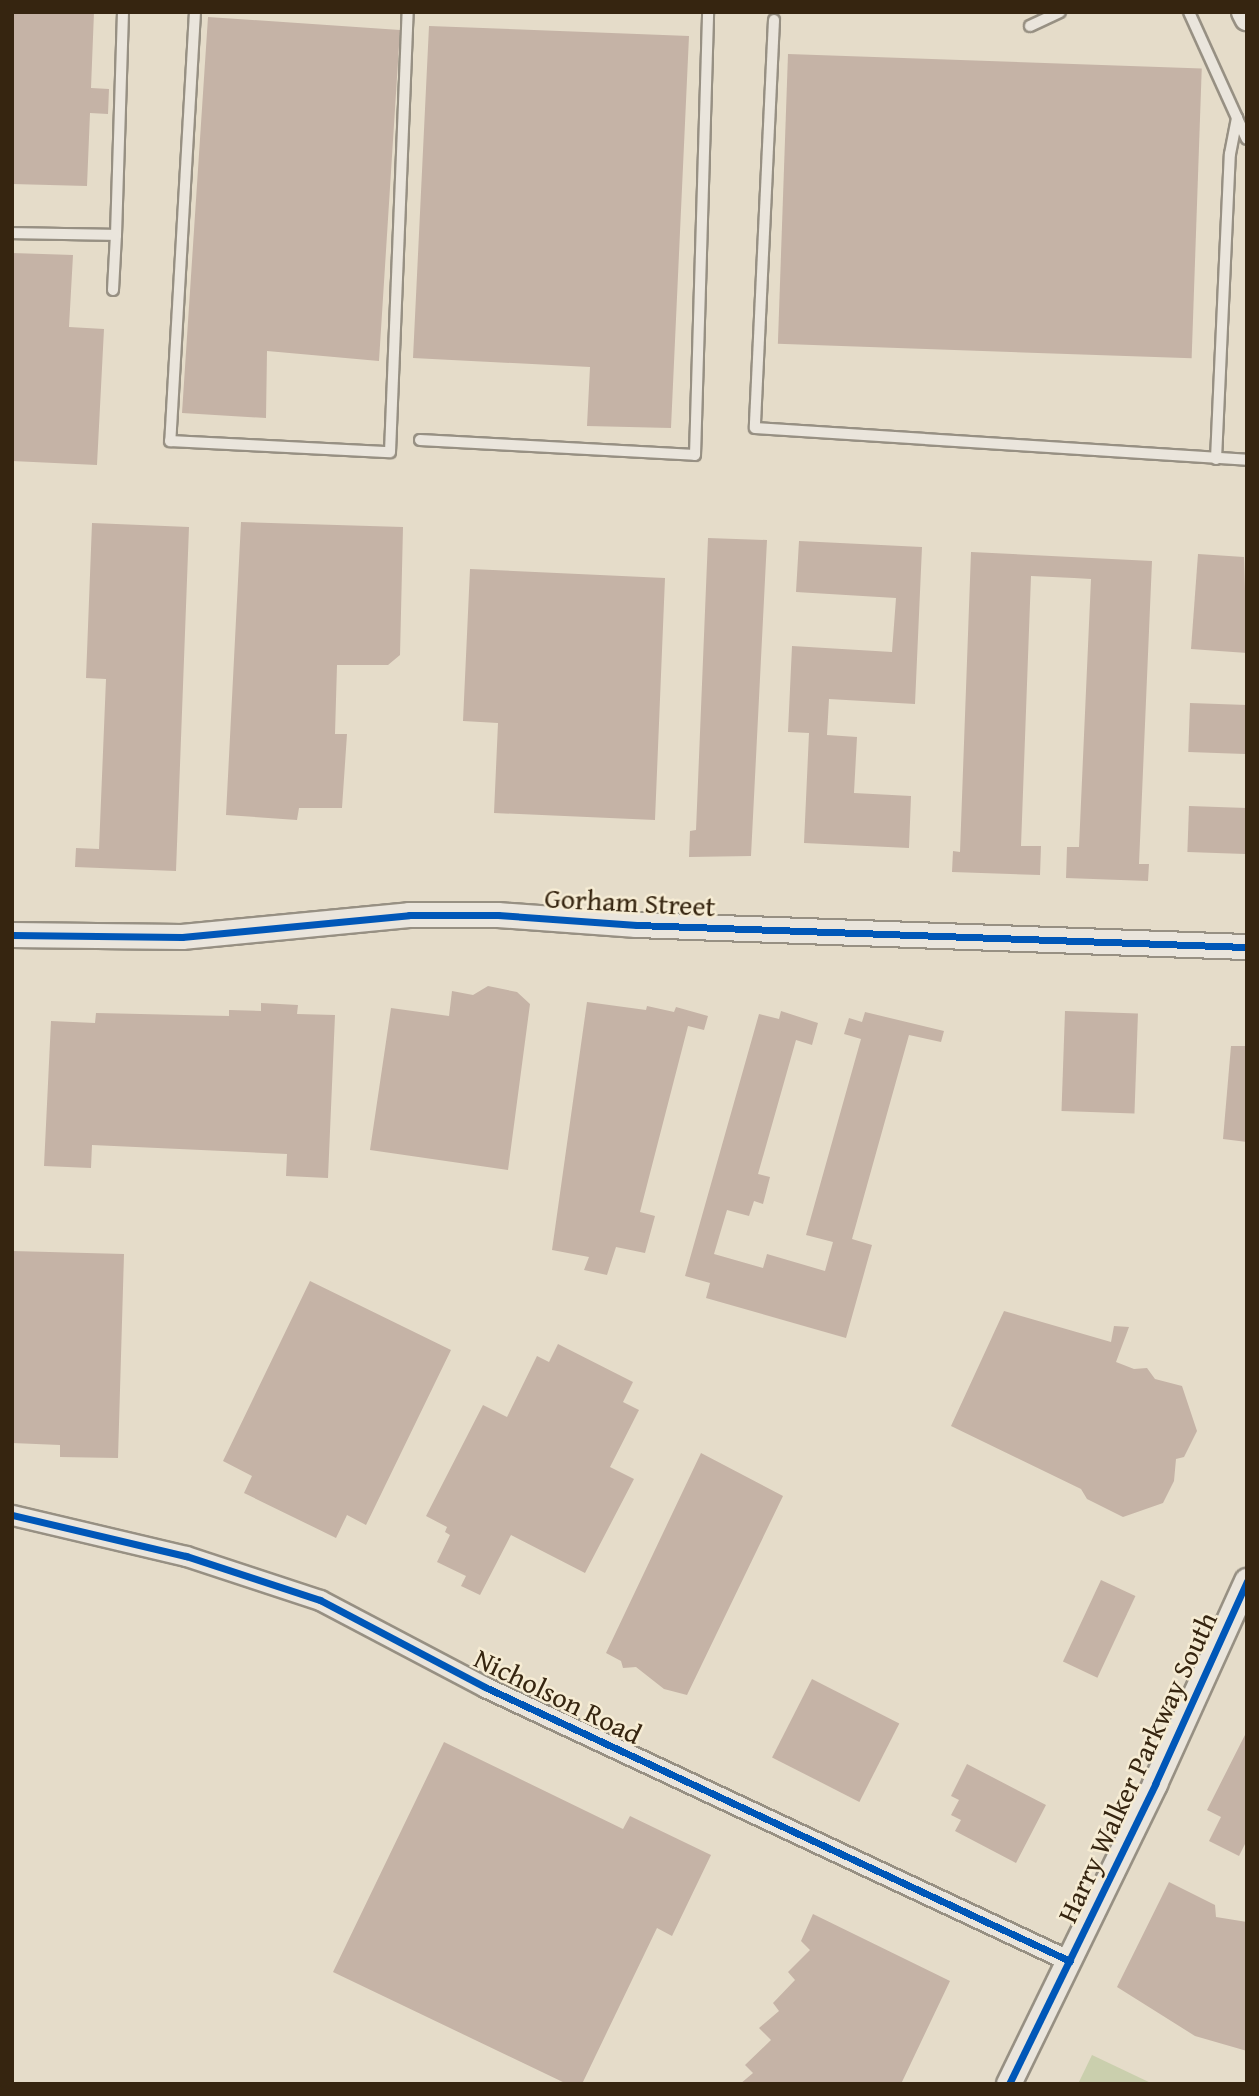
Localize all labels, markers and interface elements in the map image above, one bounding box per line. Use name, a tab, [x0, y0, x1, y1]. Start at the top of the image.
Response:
street label: Gorham Street	[544, 881, 716, 923]
street label: Harry Walker Parkway South	[1050, 1606, 1224, 1928]
street label: Nicholson Road	[469, 1641, 647, 1751]

